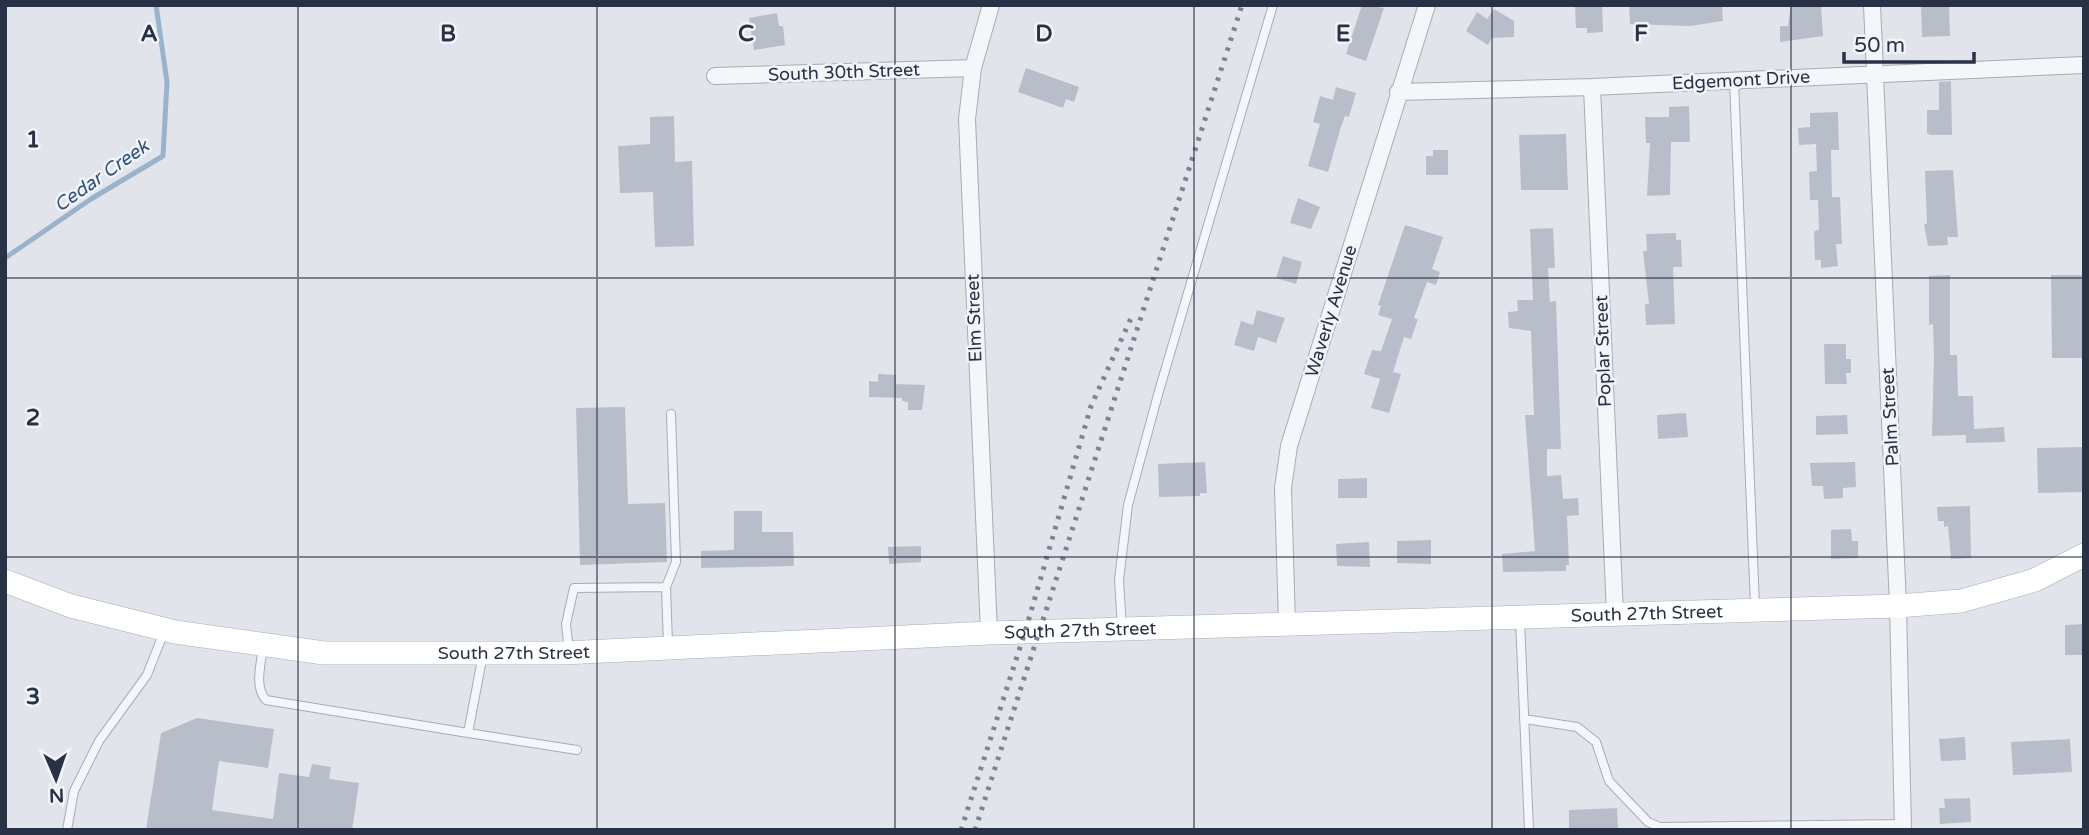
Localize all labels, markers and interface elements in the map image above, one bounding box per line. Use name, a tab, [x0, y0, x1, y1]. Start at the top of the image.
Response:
text: A	[140, 20, 158, 48]
text: B	[440, 20, 456, 48]
text: C	[738, 20, 754, 48]
text: D	[1035, 20, 1053, 48]
text: E	[1336, 20, 1350, 48]
text: F	[1634, 20, 1648, 48]
scale bar	[1844, 21, 1974, 65]
text: 50 m	[1854, 33, 1905, 58]
street label: South 30th Street	[768, 58, 920, 86]
street label: Edgemont Drive	[1671, 65, 1811, 95]
text: 1	[26, 126, 40, 154]
water label: Cedar Creek	[50, 134, 154, 217]
street label: Waverly Avenue	[1300, 242, 1362, 380]
street label: Elm Street	[961, 273, 987, 363]
street label: Poplar Street	[1590, 295, 1616, 407]
street label: Palm Street	[1876, 367, 1904, 467]
text: 2	[26, 404, 40, 432]
street label: South 27th Street	[1571, 600, 1724, 627]
street label: South 27th Street	[1004, 617, 1157, 644]
street label: South 27th Street	[438, 641, 590, 664]
text: 3	[26, 683, 40, 711]
north arrow	[21, 744, 91, 814]
text: N	[49, 784, 65, 806]

